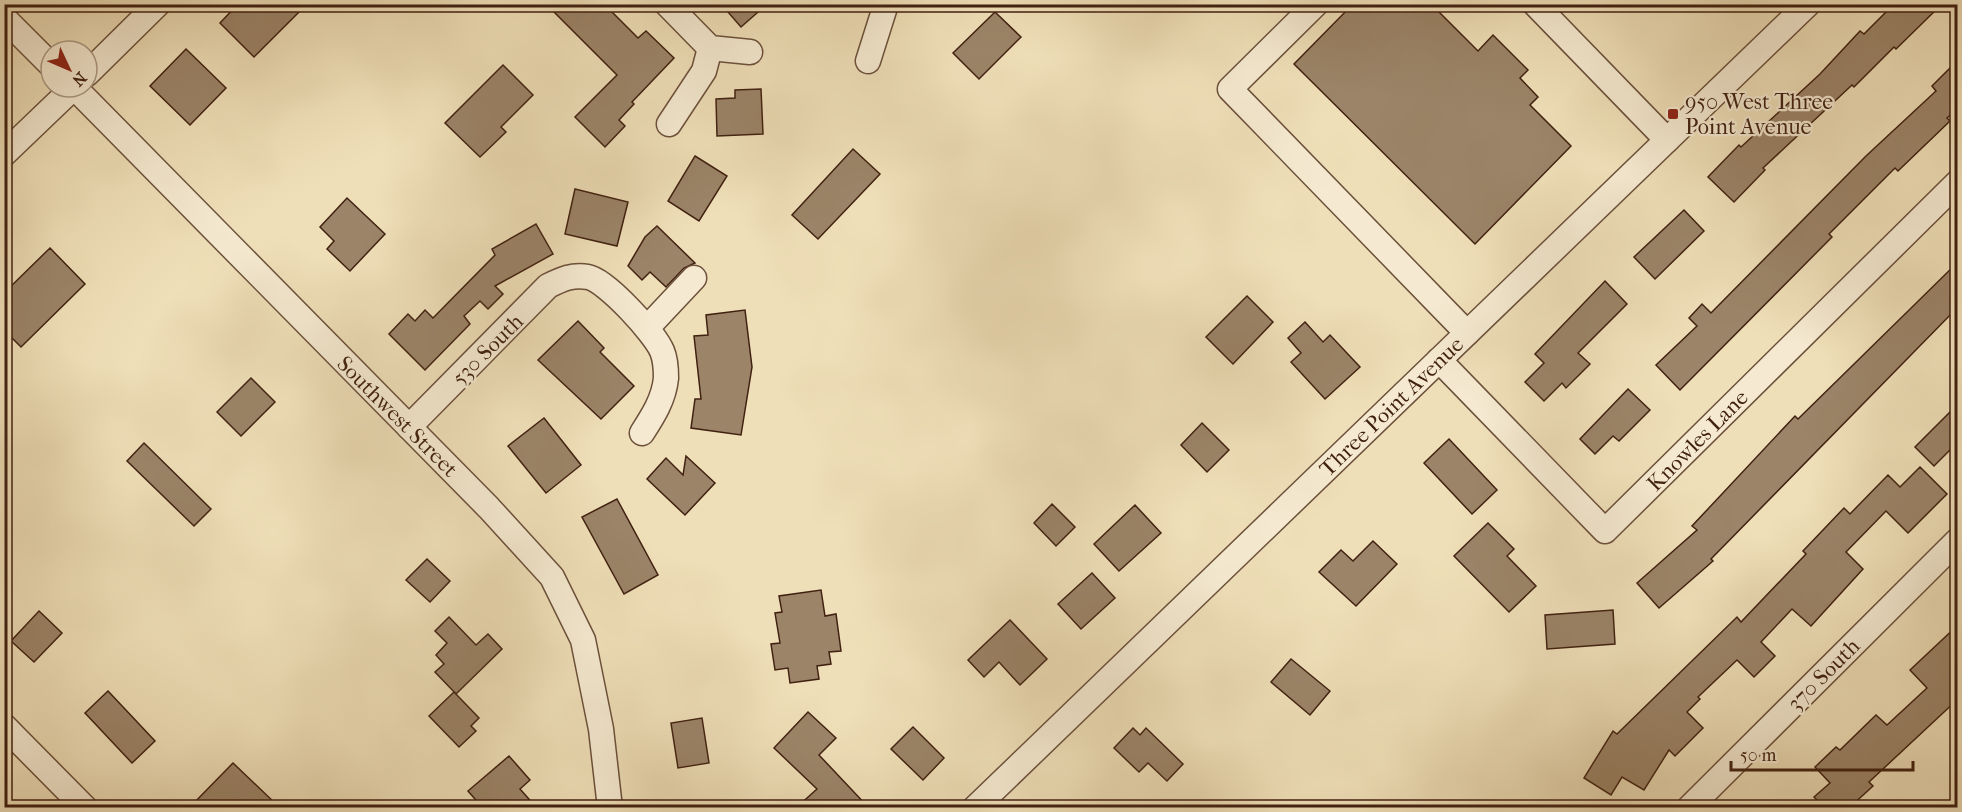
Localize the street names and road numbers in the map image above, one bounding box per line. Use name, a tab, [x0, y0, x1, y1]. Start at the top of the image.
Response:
street label: 530 South	[447, 308, 529, 391]
street label: Three Point Avenue	[1314, 331, 1469, 482]
street label: Southwest Street	[332, 351, 463, 483]
street label: Knowles Lane	[1642, 385, 1754, 497]
street label: 370 South	[1782, 633, 1866, 716]

